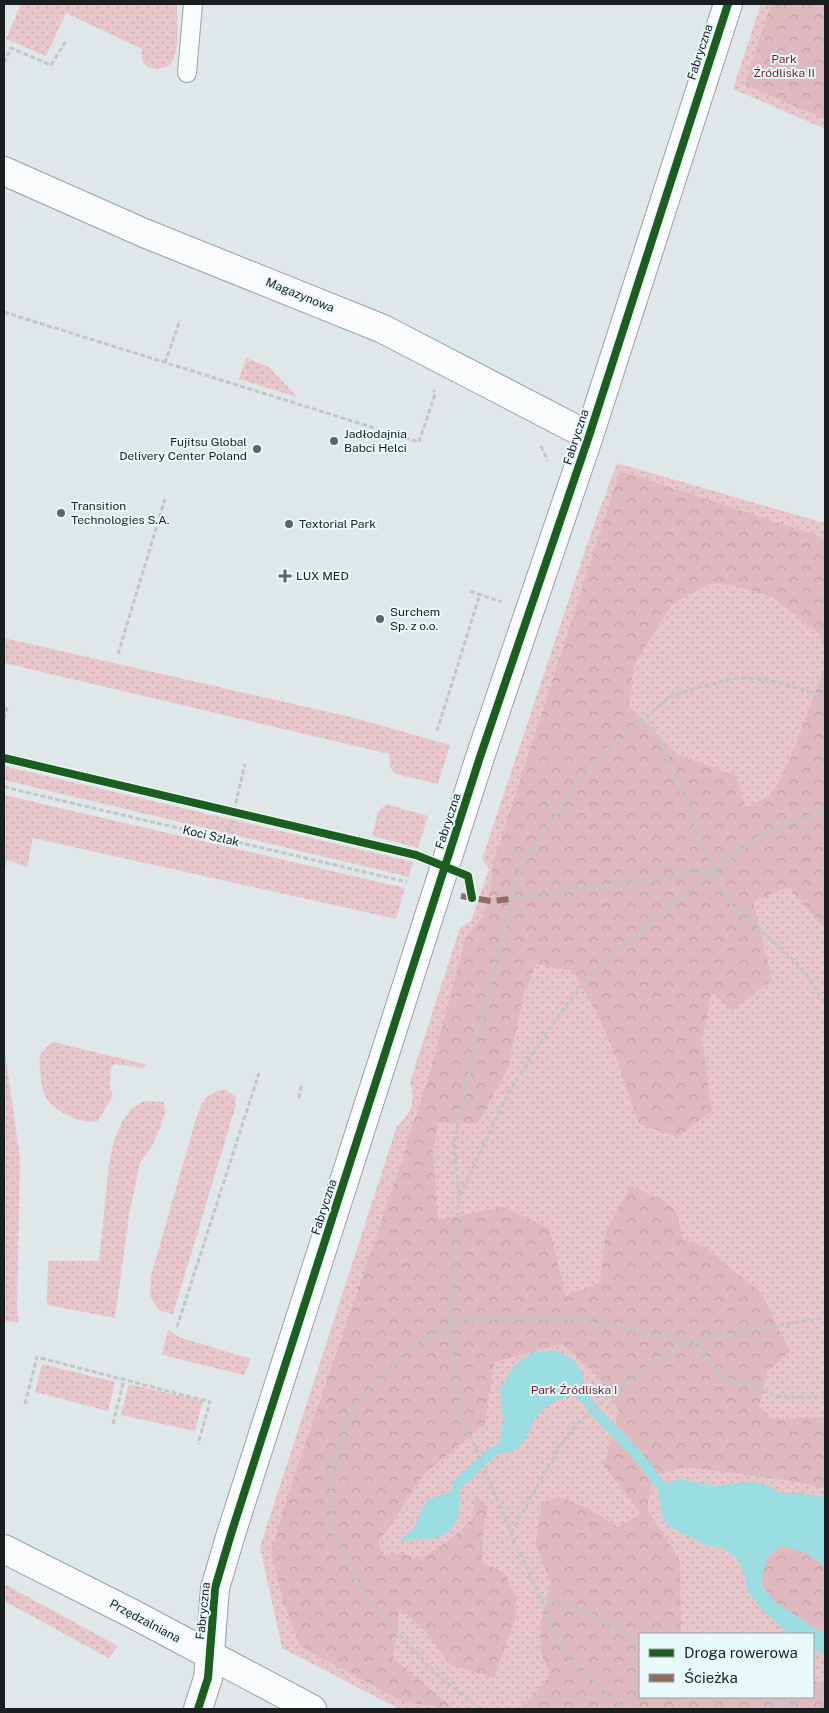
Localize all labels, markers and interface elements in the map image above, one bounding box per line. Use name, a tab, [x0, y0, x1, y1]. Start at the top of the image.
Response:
street label: Fabryczna	[684, 22, 716, 82]
park label: Park Źródliska II	[753, 52, 815, 80]
street label: Magazynowa	[264, 275, 336, 315]
street label: Fabryczna	[560, 407, 592, 467]
place label: Jadłodajnia Babci Helci	[344, 427, 407, 455]
place label: Fujitsu Global Delivery Center Poland	[119, 435, 247, 463]
marker: Jadłodajnia Babci Helci	[328, 435, 340, 447]
marker: Fujitsu Global Delivery Center Poland	[251, 443, 263, 455]
place label: Transition Technologies S.A.	[71, 499, 170, 527]
marker: Transition Technologies S.A.	[55, 507, 67, 519]
place label: Textorial Park	[299, 517, 376, 531]
marker: Textorial Park	[283, 518, 295, 530]
marker: LUX MED	[278, 569, 292, 583]
place label: LUX MED	[296, 569, 349, 583]
place label: Surchem Sp. z o.o.	[390, 605, 440, 633]
marker: Surchem Sp. z o.o.	[374, 613, 386, 625]
street label: Fabryczna	[432, 791, 464, 851]
street label: Koci Szlak	[181, 823, 241, 849]
street label: Fabryczna	[308, 1177, 340, 1237]
park label: Park Źródliska I	[531, 1383, 617, 1397]
street label: Fabryczna	[193, 1582, 213, 1640]
street label: Przędzalniana	[107, 1596, 183, 1646]
legend	[639, 1633, 814, 1698]
text: Droga rowerowa	[684, 1644, 798, 1661]
text: Ścieżka	[684, 1668, 738, 1686]

